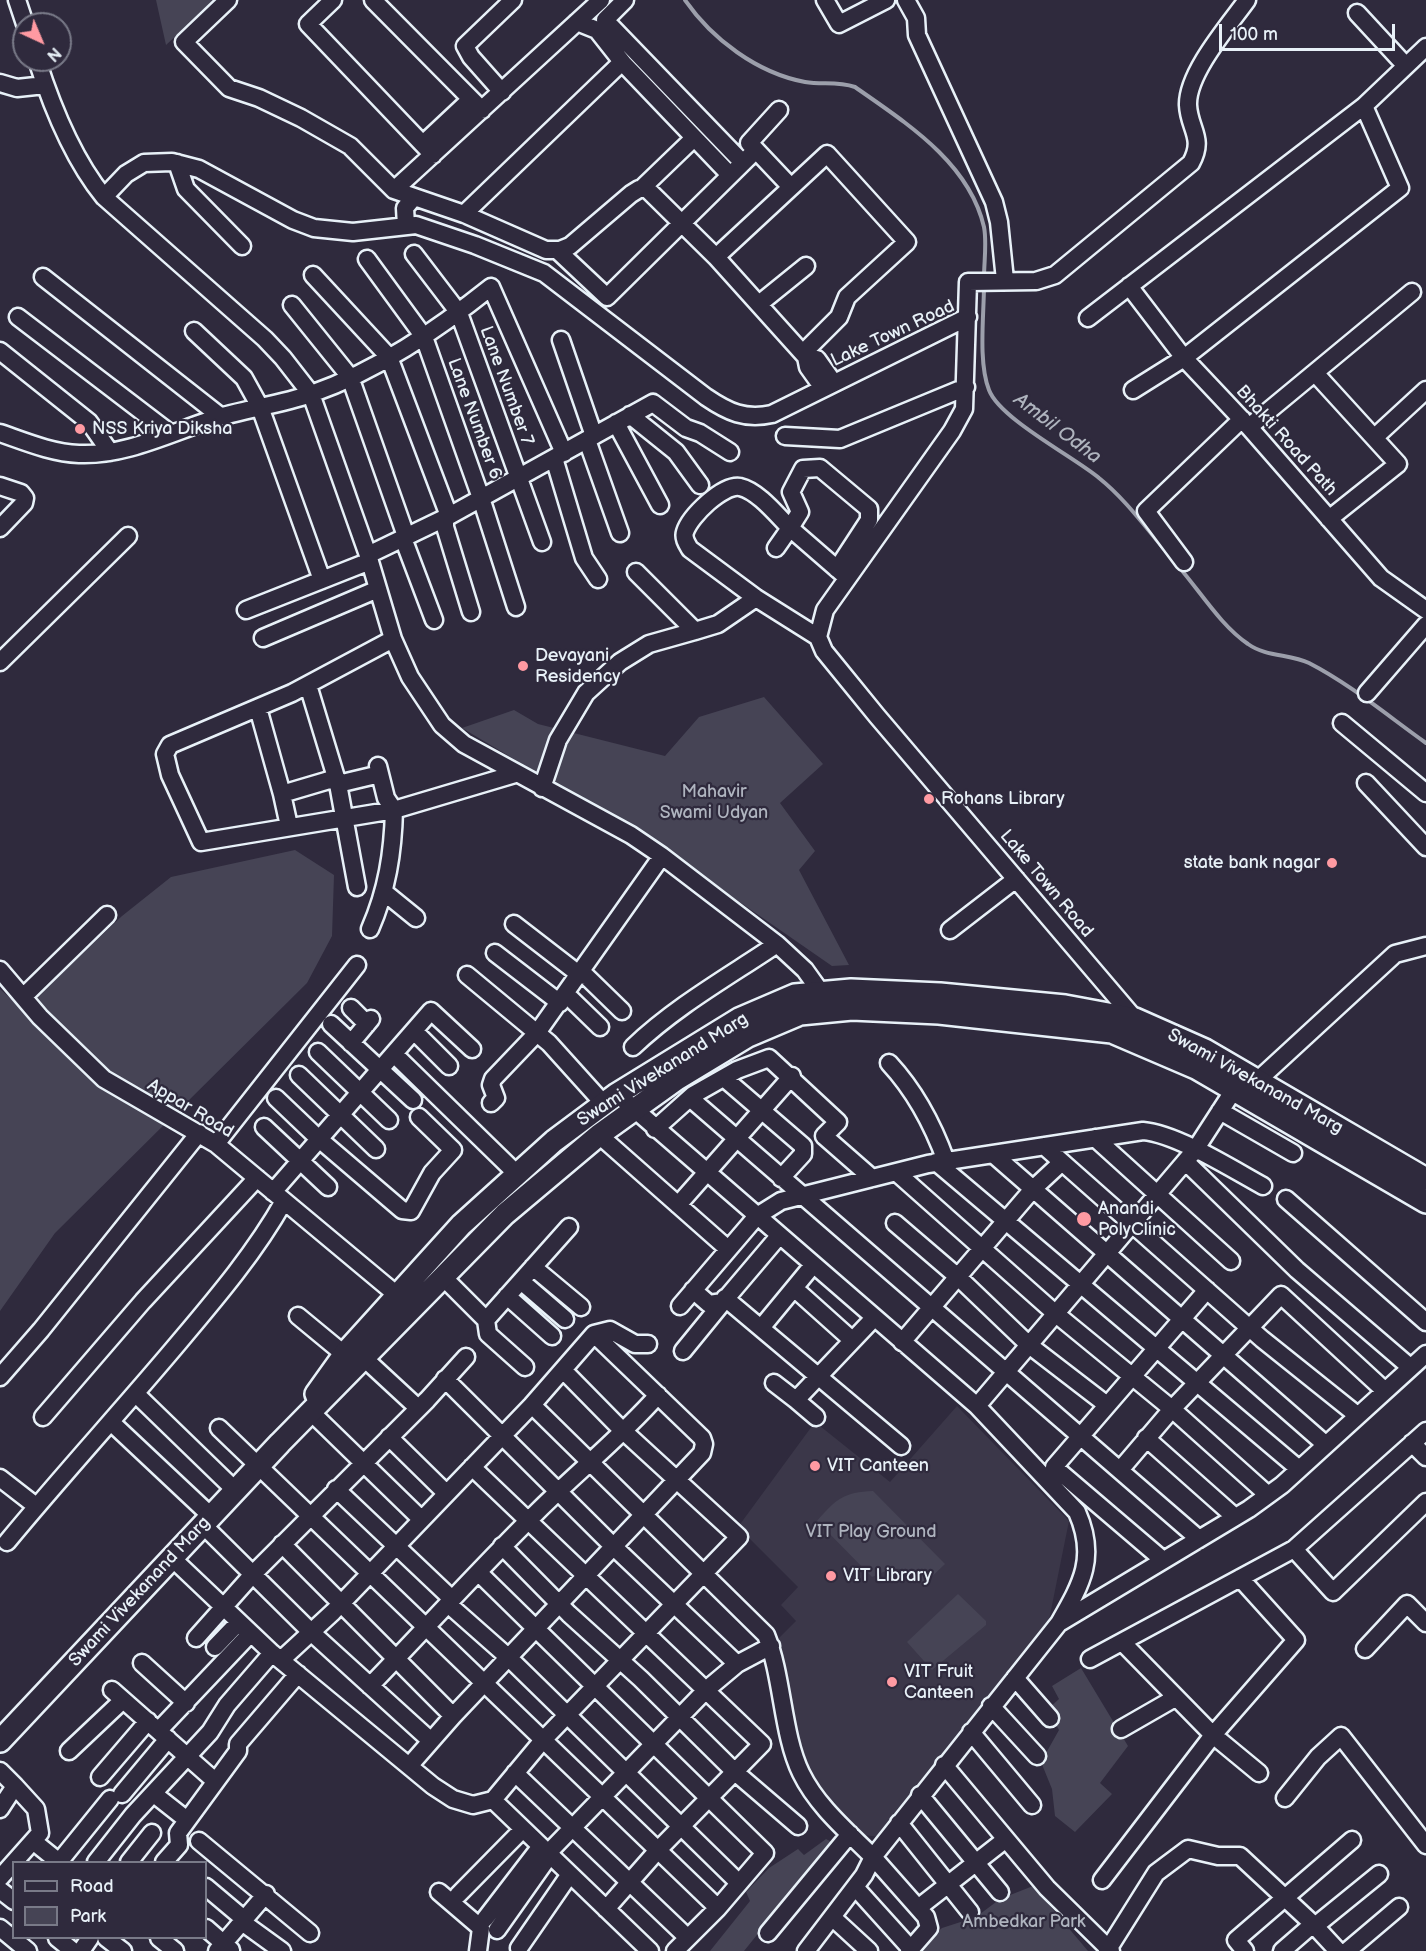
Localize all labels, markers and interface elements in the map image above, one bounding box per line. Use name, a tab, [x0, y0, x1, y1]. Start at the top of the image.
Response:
north arrow	[12, 12, 72, 72]
scale bar	[1222, 12, 1398, 50]
text: 100 m	[1230, 24, 1278, 45]
text: N	[43, 43, 64, 65]
street label: Lake Town Road	[828, 296, 958, 372]
street label: Lane Number 7	[474, 323, 538, 449]
street label: Lane Number 6	[442, 355, 506, 483]
street label: Bhakti Road Path	[1231, 381, 1341, 501]
water label: Ambil Odha	[1008, 388, 1106, 470]
place label: NSS Kriya Diksha	[92, 418, 232, 440]
marker: NSS Kriya Diksha	[73, 422, 87, 436]
place label: Devayani Residency	[535, 645, 620, 688]
marker: Devayani Residency	[516, 659, 530, 673]
park label: Mahavir Swami Udyan	[660, 781, 768, 824]
place label: Rohans Library	[941, 788, 1065, 810]
marker: Rohans Library	[922, 792, 936, 806]
street label: Lake Town Road	[995, 826, 1097, 942]
place label: state bank nagar	[1184, 852, 1320, 874]
marker: state bank nagar	[1325, 856, 1339, 870]
street label: Swami Vivekanand Marg	[574, 1009, 752, 1131]
street label: Swami Vivekanand Marg	[1163, 1025, 1347, 1139]
street label: Appar Road	[143, 1075, 237, 1143]
place label: Anandi PolyClinic	[1098, 1198, 1176, 1240]
marker: Anandi PolyClinic	[1075, 1210, 1093, 1228]
place label: VIT Canteen	[827, 1455, 929, 1477]
marker: VIT Canteen	[808, 1459, 822, 1473]
street label: Swami Vivekanand Marg	[65, 1512, 215, 1672]
park label: VIT Play Ground	[806, 1521, 936, 1543]
place label: VIT Library	[843, 1565, 932, 1587]
marker: VIT Library	[824, 1569, 838, 1583]
place label: VIT Fruit Canteen	[904, 1661, 974, 1704]
marker: VIT Fruit Canteen	[885, 1675, 899, 1689]
legend	[12, 1861, 207, 1939]
text: Road	[70, 1876, 114, 1897]
text: Park	[70, 1906, 106, 1927]
park label: Ambedkar Park	[962, 1911, 1086, 1933]

